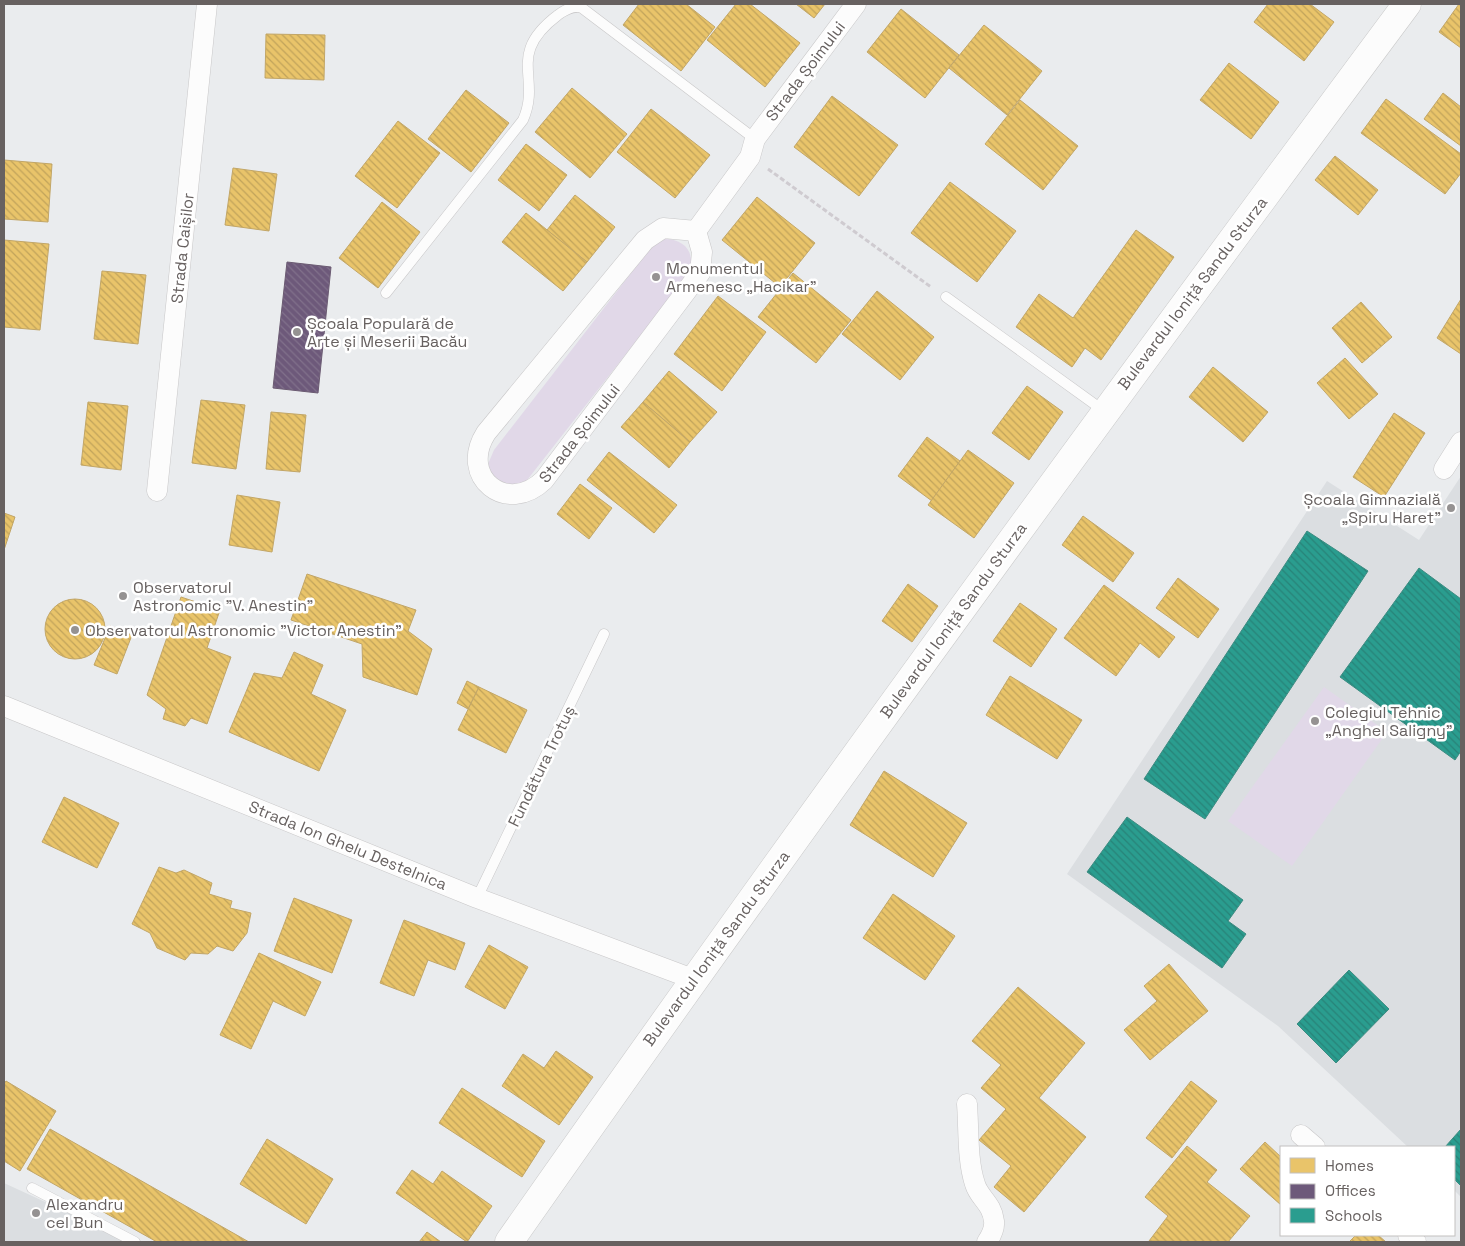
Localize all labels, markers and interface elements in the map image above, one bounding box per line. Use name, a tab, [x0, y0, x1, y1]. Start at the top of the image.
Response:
street label: Strada Șoimului	[761, 17, 850, 126]
street label: Strada Caișilor	[166, 192, 199, 304]
street label: Bulevardul Ioniță Sandu Sturza	[1113, 193, 1272, 394]
place label: Monumentul Armenesc „Hacikar”	[666, 258, 816, 297]
marker: Monumentul Armenesc „Hacikar”	[650, 271, 662, 283]
place label: Școala Populară de Arte și Meserii Bacău	[307, 313, 467, 352]
marker: Școala Populară de Arte și Meserii Bacău	[291, 326, 303, 338]
street label: Strada Șoimului	[534, 379, 625, 487]
place label: Școala Gimnazială „Spiru Haret”	[1303, 489, 1441, 528]
marker: Școala Gimnazială „Spiru Haret”	[1445, 502, 1457, 514]
street label: Bulevardul Ioniță Sandu Sturza	[875, 518, 1031, 722]
place label: Observatorul Astronomic "V. Anestin"	[133, 577, 313, 616]
marker: Observatorul Astronomic "V. Anestin"	[117, 590, 129, 602]
place label: Observatorul Astronomic "Victor Anestin"	[85, 620, 402, 641]
marker: Observatorul Astronomic "Victor Anestin"	[69, 624, 81, 636]
street label: Fundătura Trotuș	[503, 702, 580, 830]
place label: Colegiul Tehnic „Anghel Saligny”	[1325, 702, 1453, 741]
marker: Colegiul Tehnic „Anghel Saligny”	[1309, 715, 1321, 727]
street label: Strada Ion Ghelu Destelnica	[246, 796, 450, 895]
street label: Bulevardul Ioniță Sandu Sturza	[638, 846, 794, 1050]
legend	[1280, 1146, 1455, 1236]
text: Homes	[1325, 1156, 1374, 1175]
text: Offices	[1325, 1181, 1376, 1200]
place label: Alexandru cel Bun	[46, 1194, 123, 1233]
text: Schools	[1325, 1206, 1383, 1225]
marker: Alexandru cel Bun	[30, 1207, 42, 1219]

